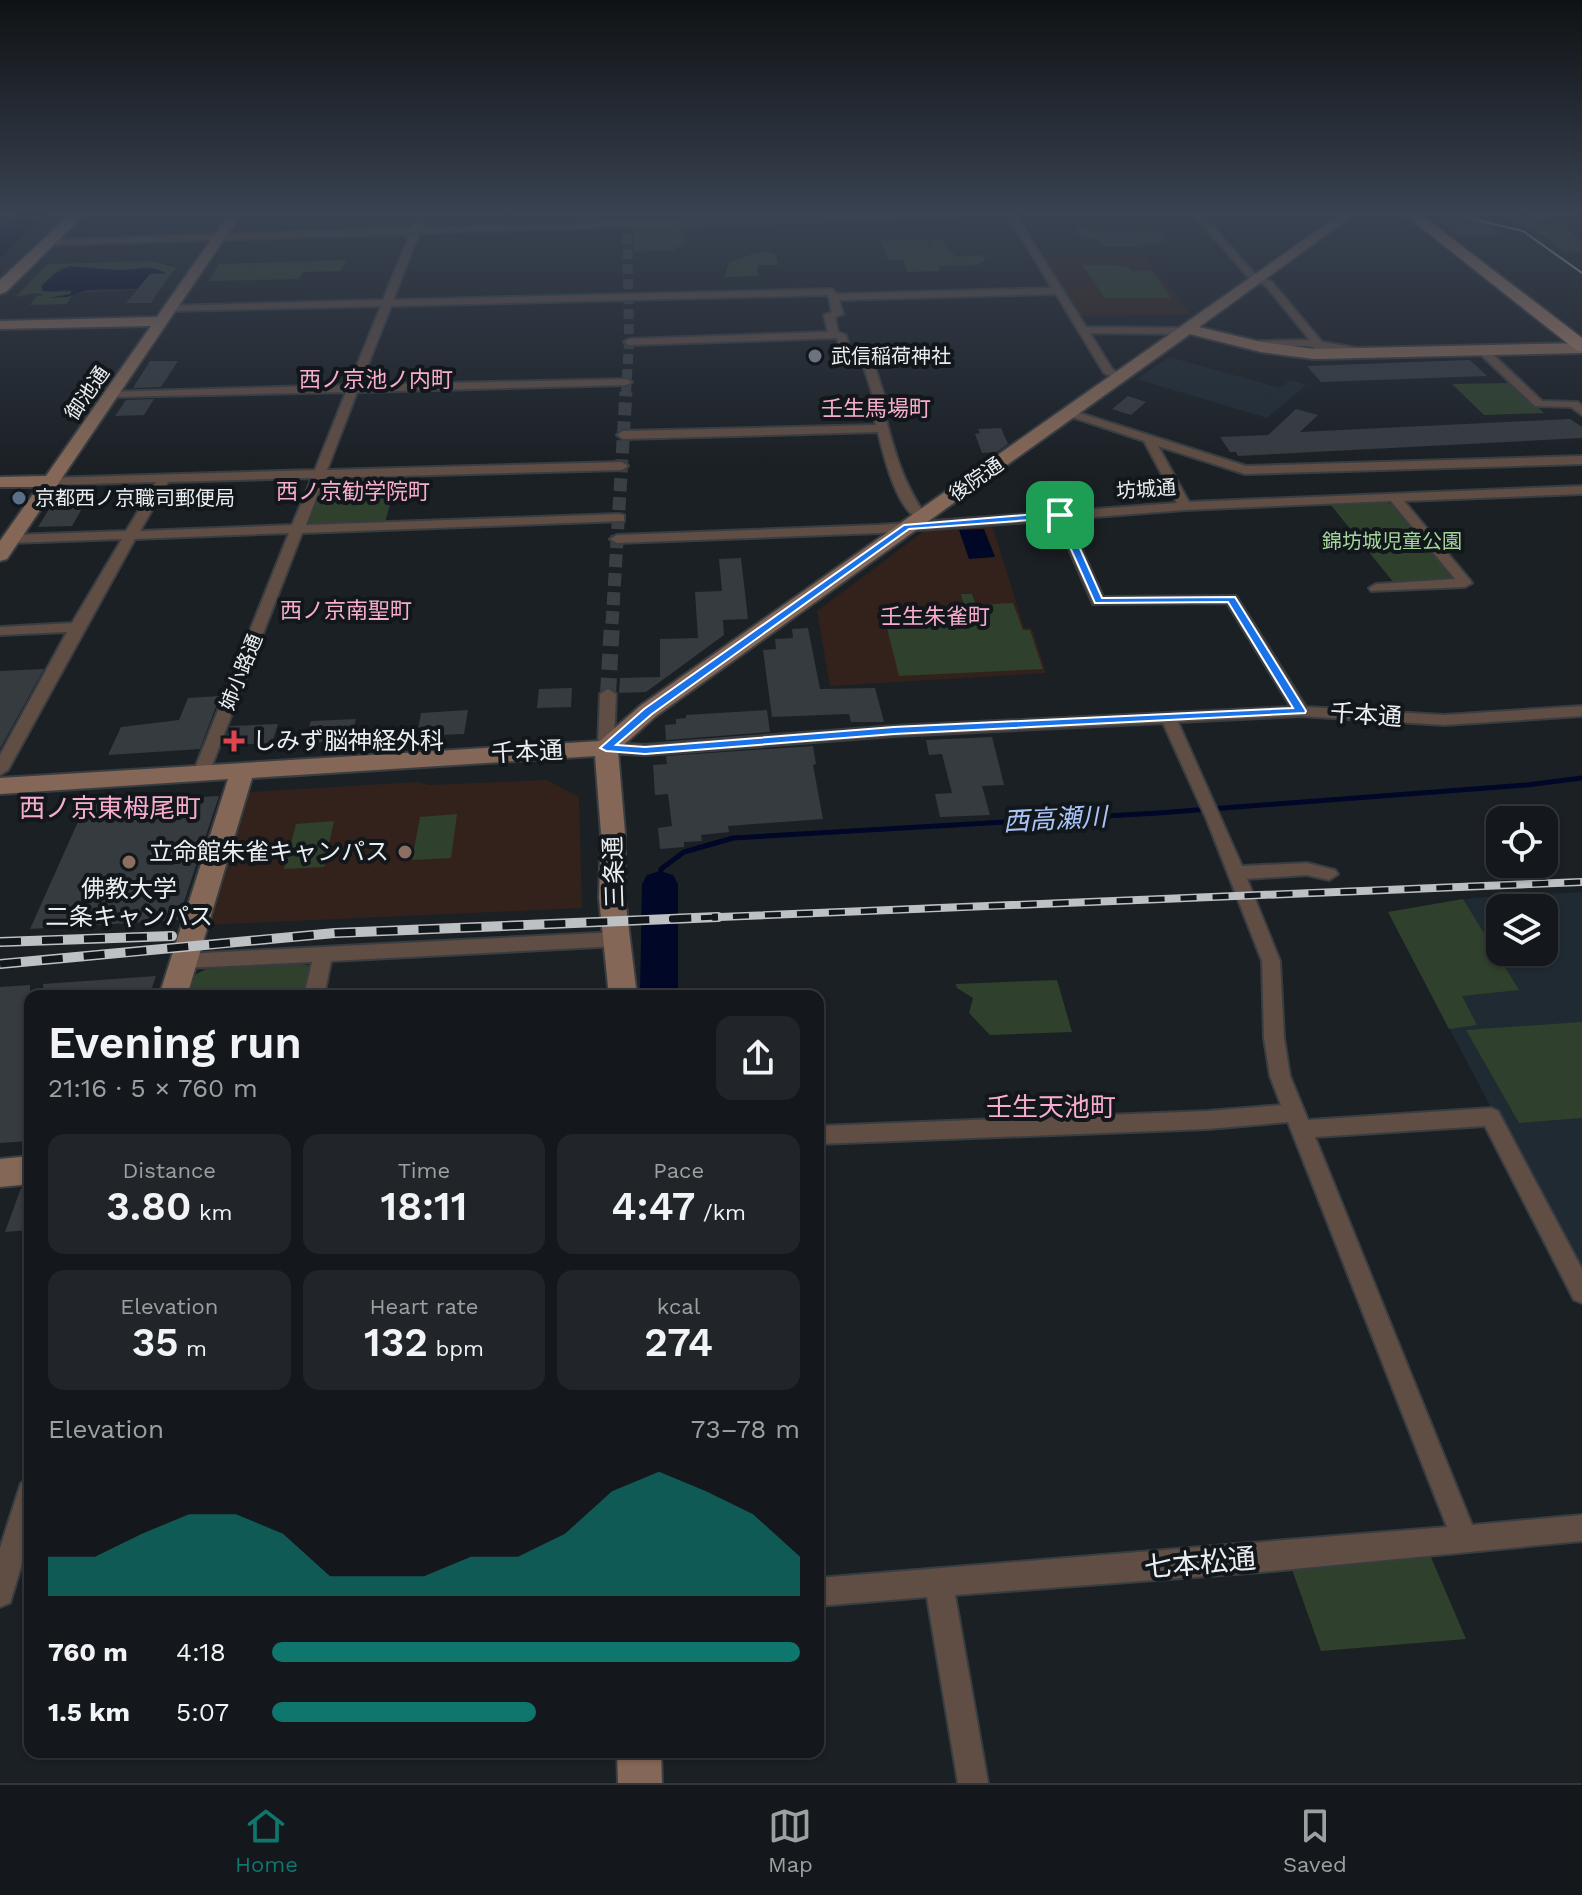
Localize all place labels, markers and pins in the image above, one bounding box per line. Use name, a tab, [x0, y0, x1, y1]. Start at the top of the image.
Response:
place label: 武信稲荷神社	[831, 344, 951, 368]
marker: 武信稲荷神社	[806, 347, 824, 365]
pin	[1026, 481, 1094, 549]
place label: 京都西ノ京職司郵便局	[35, 486, 235, 510]
marker: 京都西ノ京職司郵便局	[10, 489, 28, 507]
place label: しみず脳神経外科	[252, 727, 444, 755]
marker: しみず脳神経外科	[223, 730, 245, 752]
place label: 立命館朱雀キャンパス	[149, 838, 389, 866]
marker: 立命館朱雀キャンパス	[396, 843, 414, 861]
marker: 佛教大学 二条キャンパス	[120, 853, 138, 871]
place label: 佛教大学 二条キャンパス	[45, 875, 213, 931]

